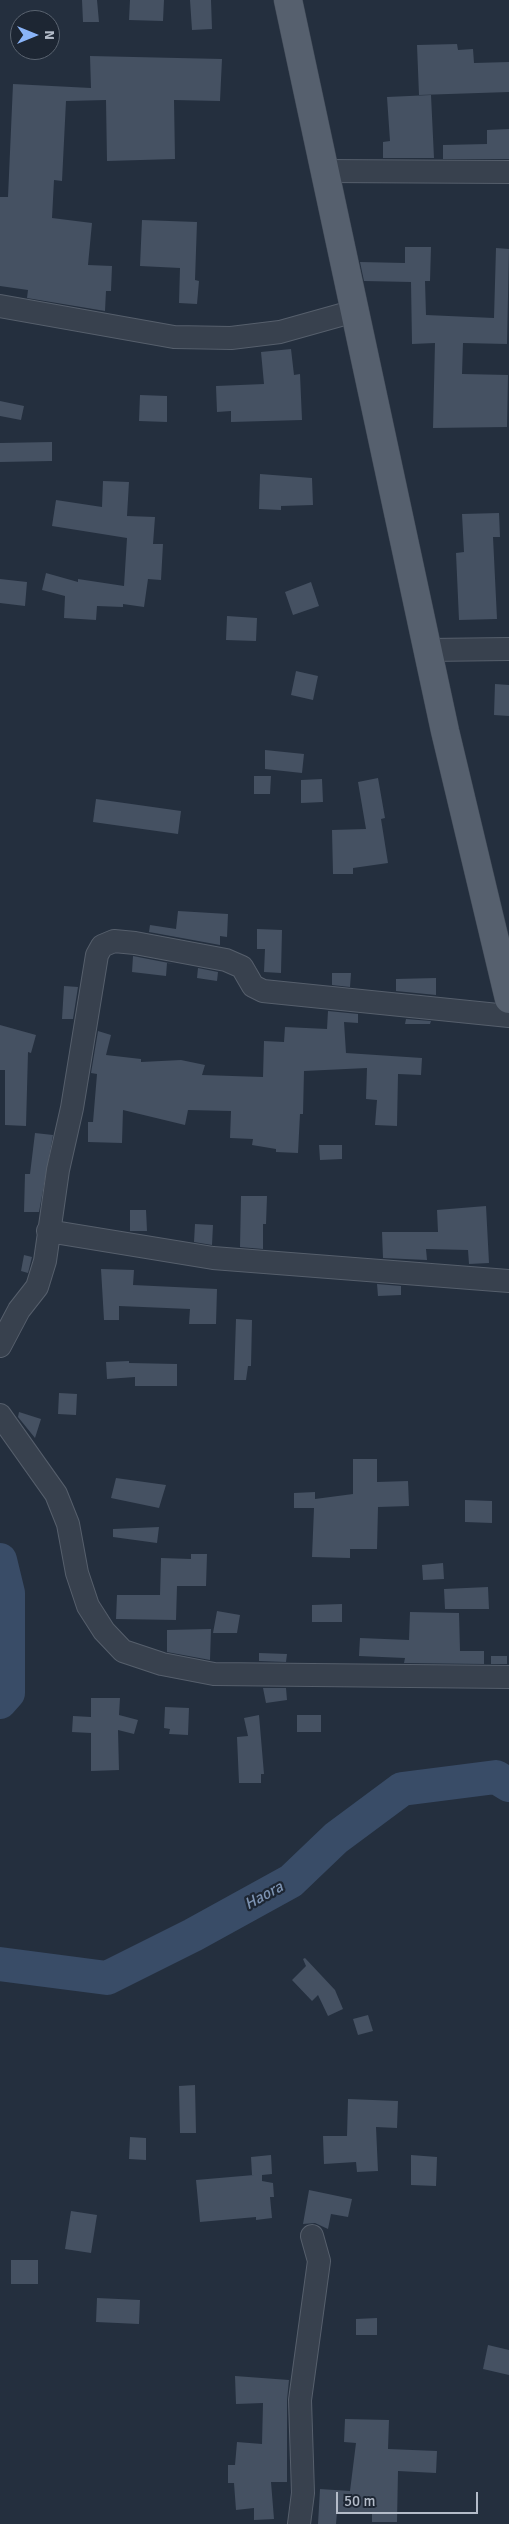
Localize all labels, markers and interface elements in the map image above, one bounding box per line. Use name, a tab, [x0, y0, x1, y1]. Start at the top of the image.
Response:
north arrow	[10, 10, 60, 60]
text: N	[41, 30, 58, 40]
water label: Haora	[241, 1878, 287, 1914]
scale bar	[339, 2482, 482, 2514]
text: 50 m	[344, 2492, 375, 2510]

